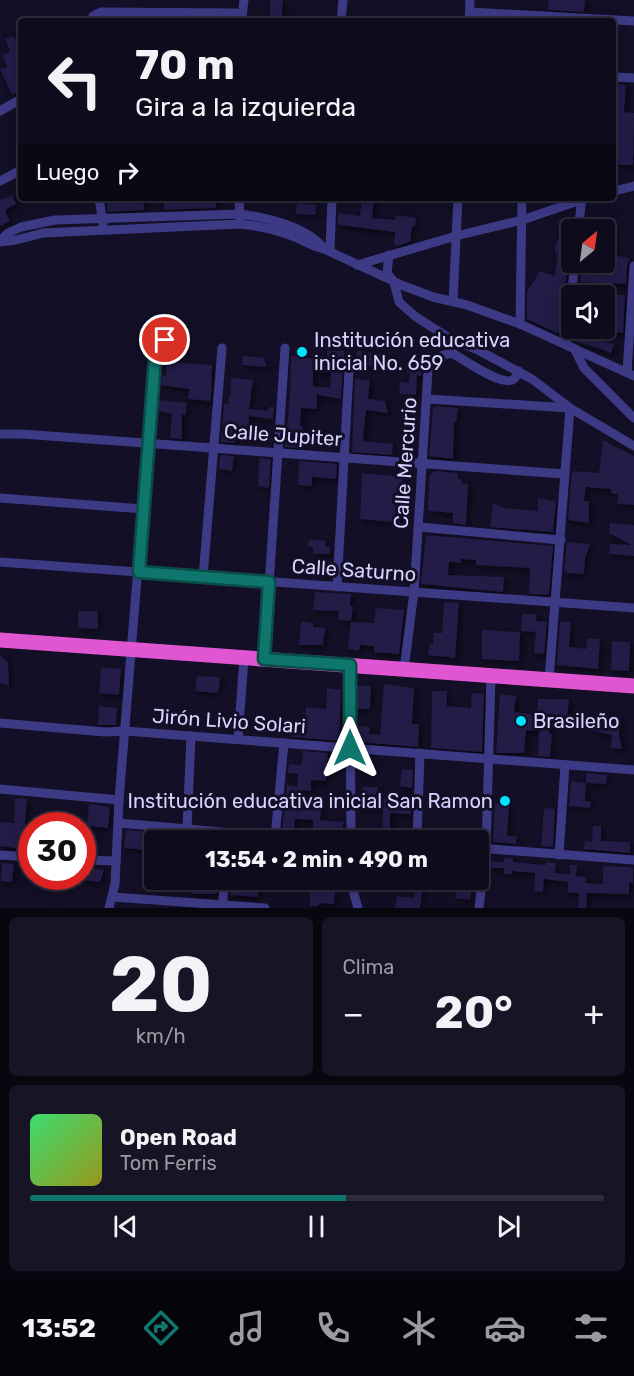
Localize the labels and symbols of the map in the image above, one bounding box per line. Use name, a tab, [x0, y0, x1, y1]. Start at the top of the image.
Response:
north arrow	[561, 219, 615, 273]
pin	[139, 314, 190, 365]
place label: Institución educativa inicial No. 659	[314, 328, 510, 375]
marker: Institución educativa inicial No. 659	[295, 345, 309, 359]
street label: Calle Mercurio	[388, 396, 422, 530]
street label: Calle Jupiter	[223, 419, 343, 451]
street label: Calle Saturno	[291, 554, 417, 586]
street label: Jirón Livio Solari	[151, 704, 307, 738]
place label: Brasileño	[533, 709, 620, 733]
marker: Brasileño	[514, 714, 528, 728]
position arrow	[318, 716, 382, 780]
place label: Institución educativa inicial San Ramon	[127, 789, 493, 813]
marker: Institución educativa inicial San Ramon	[498, 794, 512, 808]
speed limit sign: 30	[18, 812, 96, 890]

